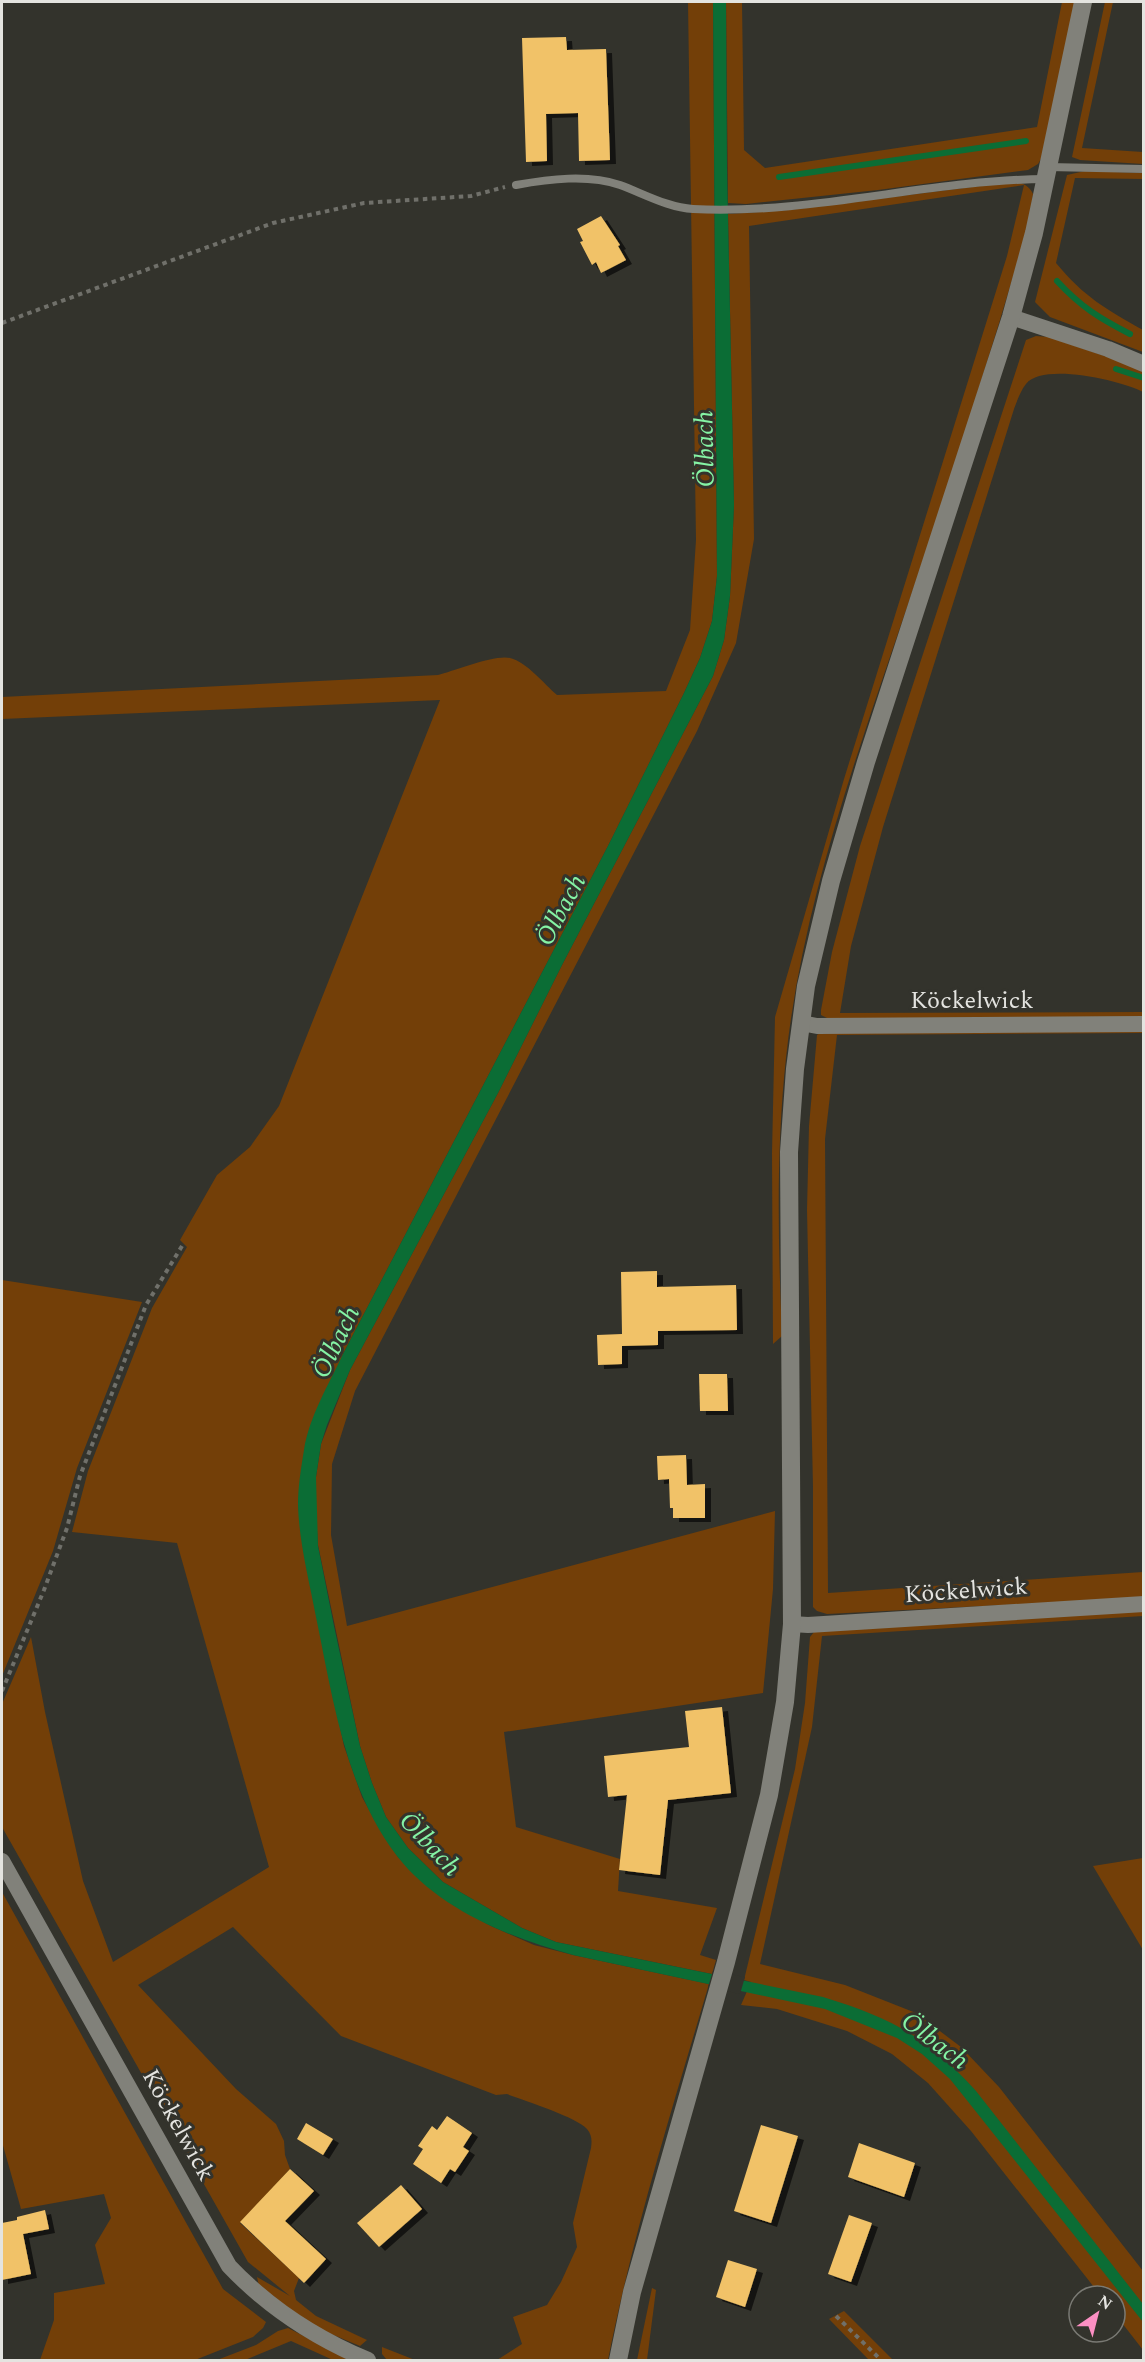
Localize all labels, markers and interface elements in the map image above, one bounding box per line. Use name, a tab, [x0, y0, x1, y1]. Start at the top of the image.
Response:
water label: Ölbach	[684, 410, 726, 488]
water label: Ölbach	[525, 867, 597, 953]
street label: Köckelwick	[910, 983, 1034, 1019]
water label: Ölbach	[301, 1299, 371, 1385]
street label: Köckelwick	[903, 1569, 1029, 1613]
water label: Ölbach	[389, 1802, 471, 1886]
water label: Ölbach	[892, 2002, 978, 2080]
street label: Köckelwick	[132, 2062, 224, 2188]
north arrow	[1067, 2284, 1127, 2344]
text: N	[1093, 2289, 1117, 2316]

